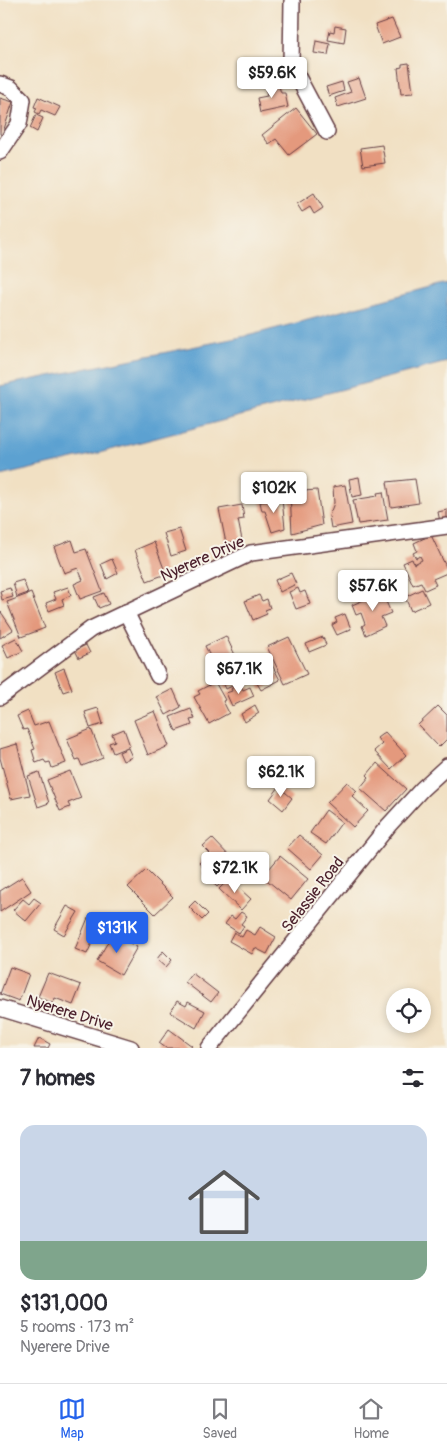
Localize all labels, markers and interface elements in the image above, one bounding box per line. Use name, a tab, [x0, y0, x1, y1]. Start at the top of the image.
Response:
pin: $59.6K	[231, 56, 313, 99]
text: $59.6K	[248, 63, 296, 83]
pin: $102K	[239, 472, 309, 514]
text: $102K	[252, 478, 296, 498]
street label: Nyerere Drive	[157, 532, 247, 586]
pin: $57.6K	[332, 570, 414, 612]
text: $57.6K	[349, 576, 397, 596]
pin: $67.1K	[198, 652, 280, 695]
text: $67.1K	[216, 659, 262, 679]
pin: $62.1K	[240, 756, 322, 798]
text: $62.1K	[258, 762, 304, 782]
pin: $72.1K	[194, 852, 276, 894]
street label: Selassie Road	[277, 853, 348, 936]
text: $72.1K	[212, 858, 258, 878]
pin: $131K	[82, 912, 152, 954]
text: $131K	[97, 918, 137, 938]
map controls	[386, 988, 431, 1033]
button: locate	[386, 988, 431, 1033]
street label: Nyerere Drive	[24, 990, 116, 1036]
icon: filters	[399, 1064, 427, 1092]
text: 7 homes	[20, 1065, 95, 1092]
icon: home	[179, 1157, 269, 1247]
text: $131,000	[20, 1290, 108, 1317]
text: 5 rooms · 173 m²	[20, 1317, 134, 1337]
text: Nyerere Drive	[20, 1337, 110, 1357]
tab: Map	[58, 1395, 86, 1442]
tab: Saved	[202, 1395, 237, 1442]
tab: Home	[354, 1395, 389, 1442]

